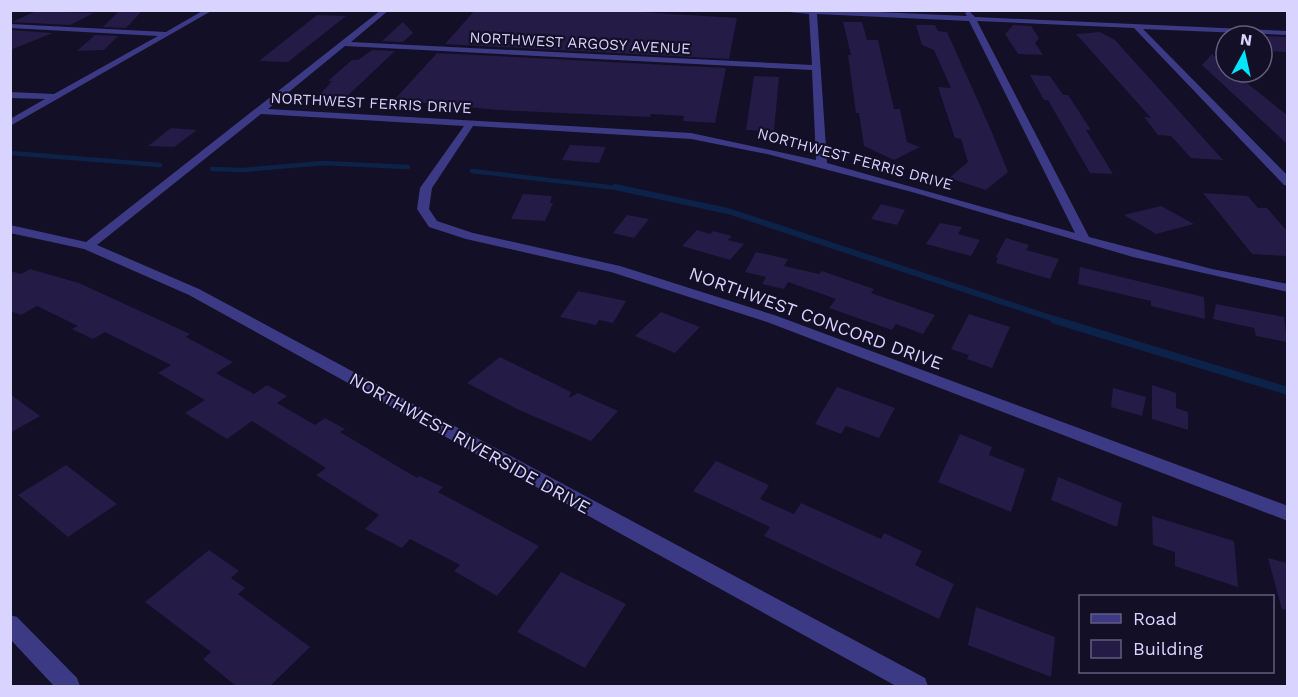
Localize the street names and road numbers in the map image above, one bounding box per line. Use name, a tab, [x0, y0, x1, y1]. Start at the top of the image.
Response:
street label: NORTHWEST ARGOSY AVENUE	[469, 28, 691, 58]
street label: NORTHWEST FERRIS DRIVE	[270, 89, 472, 117]
street label: NORTHWEST FERRIS DRIVE	[755, 124, 955, 194]
street label: NORTHWEST CONCORD DRIVE	[686, 262, 946, 374]
street label: NORTHWEST RIVERSIDE DRIVE	[346, 368, 594, 518]

